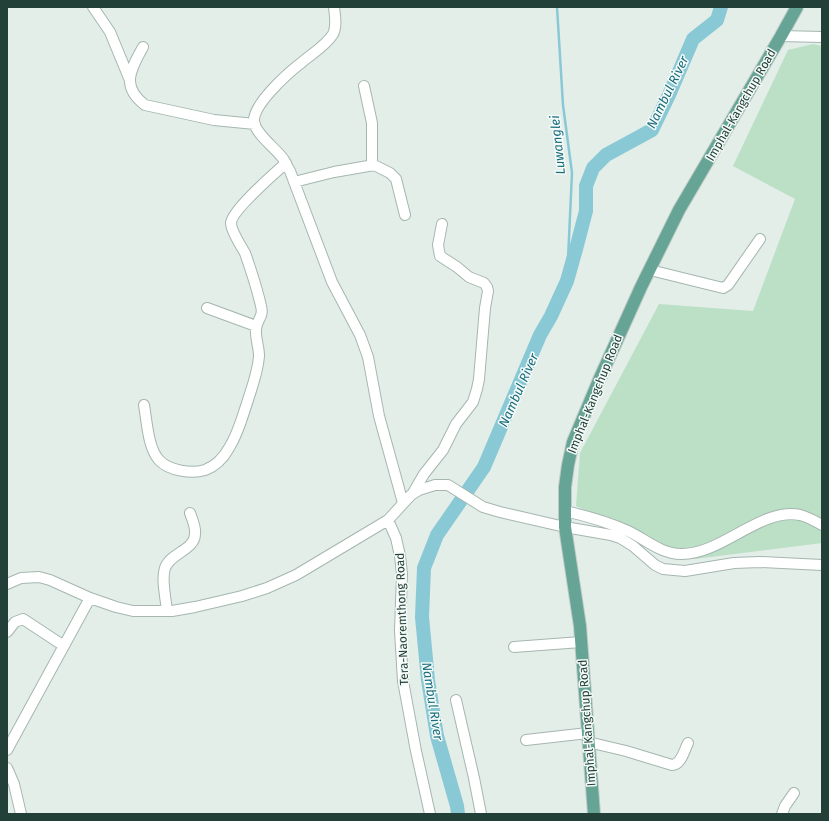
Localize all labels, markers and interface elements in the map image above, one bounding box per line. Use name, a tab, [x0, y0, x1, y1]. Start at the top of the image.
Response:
street label: Imphal-Kangchup Road	[703, 47, 779, 163]
water label: Nambul River	[643, 53, 692, 131]
water label: Luwanglei	[547, 114, 568, 175]
street label: Imphal-Kangchup Road	[565, 333, 625, 455]
water label: Nambul River	[496, 350, 542, 429]
street label: Tera-Naoremthong Road	[393, 552, 411, 686]
street label: Imphal-Kangchup Road	[576, 659, 598, 787]
water label: Nambul River	[419, 661, 446, 742]

